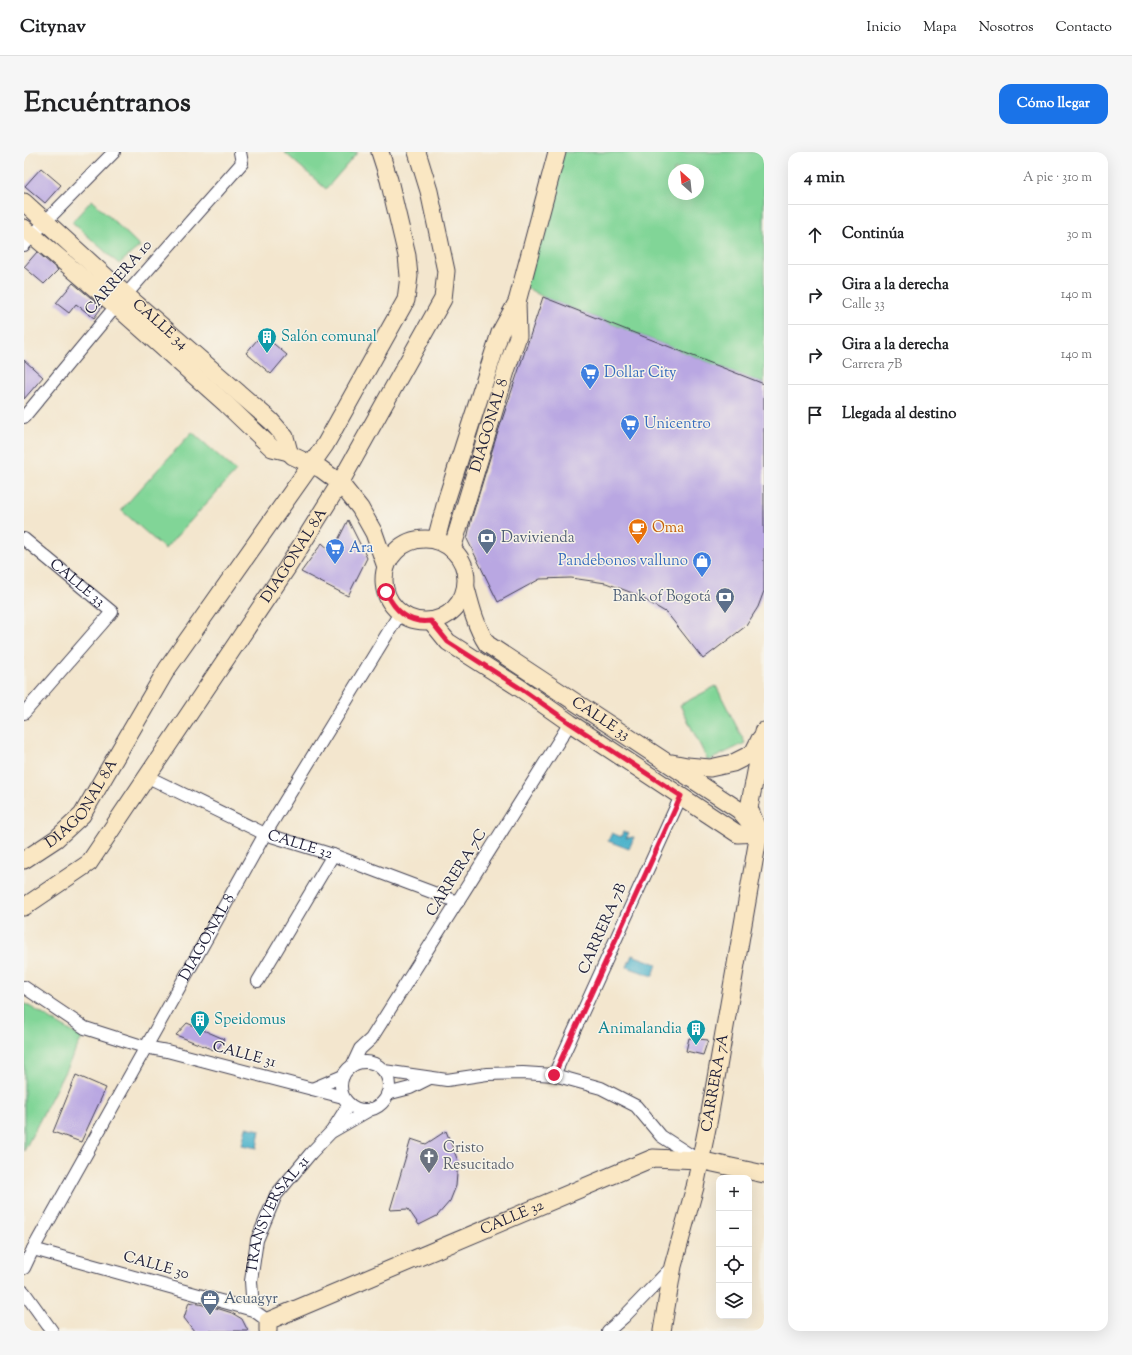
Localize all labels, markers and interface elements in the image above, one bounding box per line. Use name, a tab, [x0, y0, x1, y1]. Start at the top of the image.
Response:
text: Citynav	[20, 14, 86, 41]
text: Inicio	[867, 18, 901, 38]
text: Mapa	[923, 18, 957, 38]
text: Nosotros	[979, 18, 1034, 38]
text: Contacto	[1056, 18, 1112, 38]
text: Encuéntranos	[24, 84, 191, 124]
button: Cómo llegar	[999, 84, 1108, 124]
north arrow	[668, 164, 704, 200]
text: 4 min	[804, 166, 845, 190]
text: A pie · 310 m	[1023, 169, 1092, 187]
icon: ahead	[804, 224, 826, 246]
text: Continúa	[842, 224, 904, 245]
text: 30 m	[1066, 226, 1092, 244]
street label: CARRERA 10	[80, 236, 158, 320]
text: Gira a la derecha	[842, 275, 949, 296]
icon: right	[804, 284, 826, 306]
text: 140 m	[1061, 286, 1092, 304]
street label: CALLE 34	[128, 294, 193, 355]
text: Calle 33	[842, 296, 885, 314]
building icon: Salón comunal	[256, 326, 278, 354]
place label: Salón comunal	[281, 327, 377, 348]
text: Gira a la derecha	[842, 335, 949, 356]
icon: right	[804, 344, 826, 366]
text: 140 m	[1061, 346, 1092, 364]
text: Carrera 7B	[842, 356, 902, 374]
supermarket icon: Dollar City	[579, 362, 601, 390]
place label: Dollar City	[604, 363, 677, 384]
street label: DIAGONAL 8	[465, 376, 514, 475]
icon: arrive	[804, 404, 826, 426]
text: Llegada al destino	[842, 404, 957, 425]
supermarket icon: Unicentro	[619, 413, 641, 441]
place label: Unicentro	[644, 414, 711, 435]
street label: DIAGONAL 8A	[256, 504, 332, 607]
cafe icon: Oma	[627, 517, 649, 545]
place label: Oma	[652, 518, 684, 539]
bank icon: Davivienda	[476, 527, 498, 555]
place label: Davivienda	[501, 528, 575, 549]
supermarket icon: Ara	[324, 537, 346, 565]
place label: Ara	[349, 538, 374, 559]
shop icon: Pandebonos valluno	[691, 550, 713, 578]
place label: Pandebonos valluno	[558, 551, 688, 572]
street label: CALLE 33	[45, 554, 109, 612]
route start	[377, 583, 395, 601]
bank icon: Bank of Bogotá	[714, 586, 736, 614]
place label: Bank of Bogotá	[613, 587, 711, 608]
street label: CALLE 33	[567, 692, 634, 746]
street label: DIAGONAL 8A	[41, 755, 123, 854]
street label: CALLE 32	[265, 825, 335, 865]
street label: CARRERA 7C	[422, 825, 492, 921]
street label: CARRERA 7B	[574, 880, 633, 978]
street label: DIAGONAL 8	[174, 890, 240, 985]
building icon: Speidomus	[189, 1009, 211, 1037]
place label: Speidomus	[214, 1010, 286, 1031]
building icon: Animalandia	[685, 1018, 707, 1046]
place label: Animalandia	[598, 1019, 682, 1040]
street label: CARRERA 7A	[696, 1032, 734, 1134]
street label: CALLE 31	[210, 1036, 278, 1074]
route end	[545, 1066, 563, 1084]
place label: Cristo Resucitado	[443, 1138, 514, 1176]
church icon: Cristo Resucitado	[418, 1146, 440, 1174]
street label: TRANSVERSAL 31	[242, 1152, 315, 1275]
map controls	[716, 1175, 752, 1319]
button: +	[716, 1175, 752, 1211]
street label: CALLE 32	[477, 1195, 547, 1240]
button: −	[716, 1211, 752, 1247]
street label: CALLE 30	[120, 1247, 192, 1285]
button: locate	[716, 1247, 752, 1283]
button: layers	[716, 1283, 752, 1319]
office icon: Acuagyr	[199, 1288, 221, 1316]
place label: Acuagyr	[224, 1289, 278, 1310]

